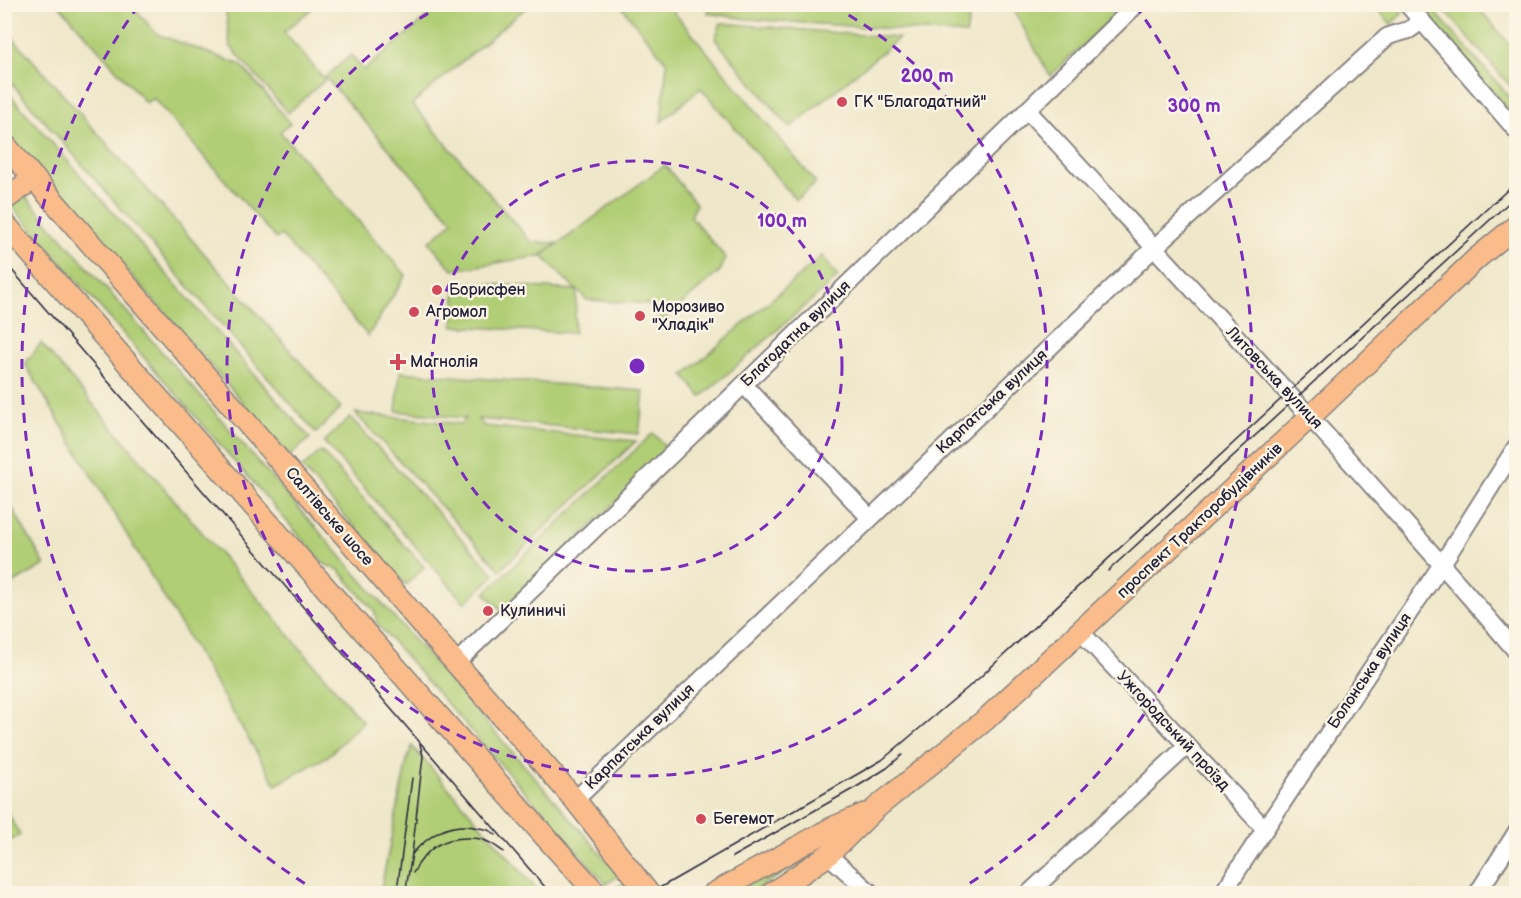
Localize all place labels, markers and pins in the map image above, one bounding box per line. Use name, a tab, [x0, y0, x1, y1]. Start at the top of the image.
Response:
place label: ГК "Благодатний"	[854, 93, 987, 112]
marker: ГК "Благодатний"	[835, 95, 849, 109]
place label: Борисфен	[449, 281, 526, 300]
marker: Борисфен	[430, 283, 444, 297]
place label: Морозиво "Хладік"	[652, 298, 724, 335]
place label: Агромол	[425, 303, 487, 322]
marker: Агромол	[407, 305, 421, 319]
marker: Морозиво "Хладік"	[633, 309, 647, 323]
place label: Магнолія	[410, 353, 478, 372]
marker: Магнолія	[391, 355, 405, 369]
centre of rings	[627, 356, 647, 376]
place label: Кулиничі	[500, 602, 566, 621]
marker: Кулиничі	[481, 604, 495, 618]
place label: Бегемот	[713, 810, 775, 829]
marker: Бегемот	[694, 812, 708, 826]

